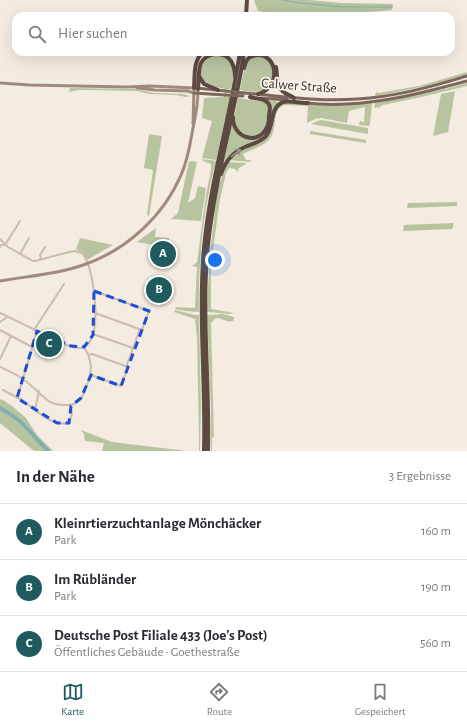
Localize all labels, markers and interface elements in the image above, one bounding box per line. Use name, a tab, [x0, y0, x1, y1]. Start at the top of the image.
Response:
search box	[12, 12, 455, 56]
icon: search	[26, 23, 48, 45]
text: Hier suchen	[58, 26, 128, 41]
street label: Calwer Straße	[261, 76, 337, 96]
one-way arrow	[230, 149, 241, 157]
pin: A	[150, 239, 176, 269]
your location	[205, 250, 225, 270]
pin: B	[146, 275, 172, 305]
pin: C	[36, 329, 62, 359]
text: In der Nähe	[16, 468, 95, 485]
text: 3 Ergebnisse	[389, 470, 451, 483]
text: Kleinrtierzuchtanlage Mönchäcker	[54, 516, 261, 531]
text: A	[25, 525, 33, 538]
text: 160 m	[421, 525, 451, 538]
text: Park	[54, 534, 76, 547]
text: Im Rübländer	[54, 572, 136, 587]
text: B	[25, 581, 33, 594]
text: 190 m	[421, 581, 451, 594]
text: Park	[54, 590, 76, 603]
text: Deutsche Post Filiale 433 (Joe's Post)	[54, 628, 268, 643]
text: C	[26, 637, 32, 650]
text: 560 m	[420, 637, 451, 650]
text: Öffentliches Gebäude · Goethestraße	[54, 646, 240, 659]
tab: Karte	[61, 681, 84, 718]
tab: Route	[207, 681, 232, 718]
tab: Gespeichert	[355, 681, 406, 718]

